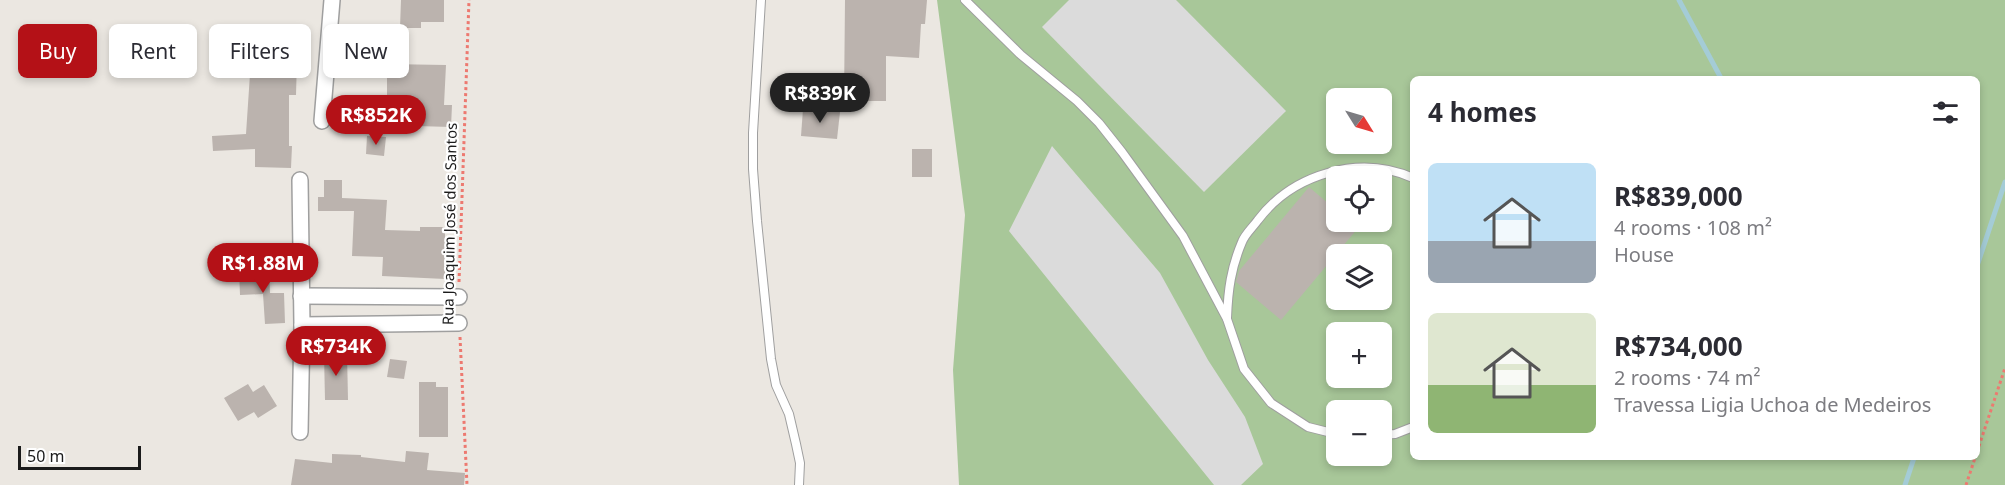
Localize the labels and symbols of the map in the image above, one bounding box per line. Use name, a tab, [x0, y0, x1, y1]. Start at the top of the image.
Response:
pin: R$839K	[771, 73, 869, 124]
north arrow	[1326, 88, 1392, 154]
pin: R$852K	[327, 95, 425, 146]
street label: Rua Joaquim José dos Santos	[437, 123, 461, 325]
pin: R$1.88M	[208, 243, 318, 294]
pin: R$734K	[287, 326, 385, 377]
scale bar	[18, 443, 141, 470]

